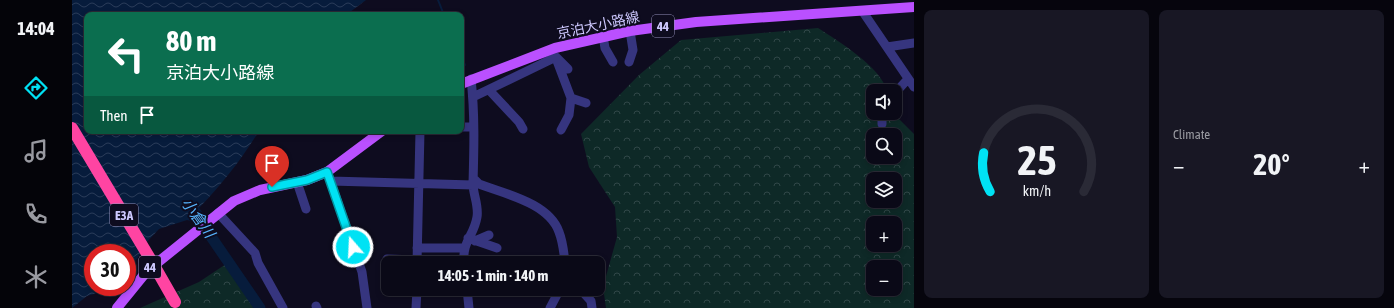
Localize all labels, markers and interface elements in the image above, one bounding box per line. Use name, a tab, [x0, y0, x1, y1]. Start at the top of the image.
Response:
street label: 京泊大小路線	[555, 8, 641, 42]
road number: 44	[652, 15, 674, 37]
text: 14:04	[17, 18, 55, 39]
text: 80 m	[166, 25, 216, 57]
icon: left	[100, 28, 152, 80]
text: 京泊大小路線	[166, 62, 274, 83]
icon: directions	[22, 74, 50, 102]
map controls	[866, 84, 902, 296]
button: sound	[866, 84, 902, 120]
icon: arrive	[136, 104, 158, 126]
text: Then	[100, 107, 128, 124]
text: Climate	[1173, 127, 1210, 142]
button: search	[866, 128, 902, 164]
text: 25	[1017, 136, 1056, 184]
icon: music	[22, 137, 50, 165]
pin	[255, 146, 289, 187]
text: 20°	[1253, 147, 1290, 181]
icon: arrive	[261, 152, 283, 174]
text: −	[1173, 152, 1184, 178]
text: +	[1359, 152, 1370, 178]
button: layers	[866, 172, 902, 208]
text: km/h	[1022, 183, 1051, 199]
water label: 小倉川	[178, 195, 220, 243]
icon: phone	[22, 200, 50, 228]
road number: E3A	[110, 204, 138, 226]
button: +	[866, 216, 902, 252]
position arrow	[332, 226, 374, 268]
speed limit sign: 30	[84, 244, 136, 296]
road number: 44	[139, 256, 161, 278]
button: −	[866, 260, 902, 296]
icon: climate	[22, 263, 50, 291]
text: 14:05 · 1 min · 140 m	[438, 267, 548, 284]

